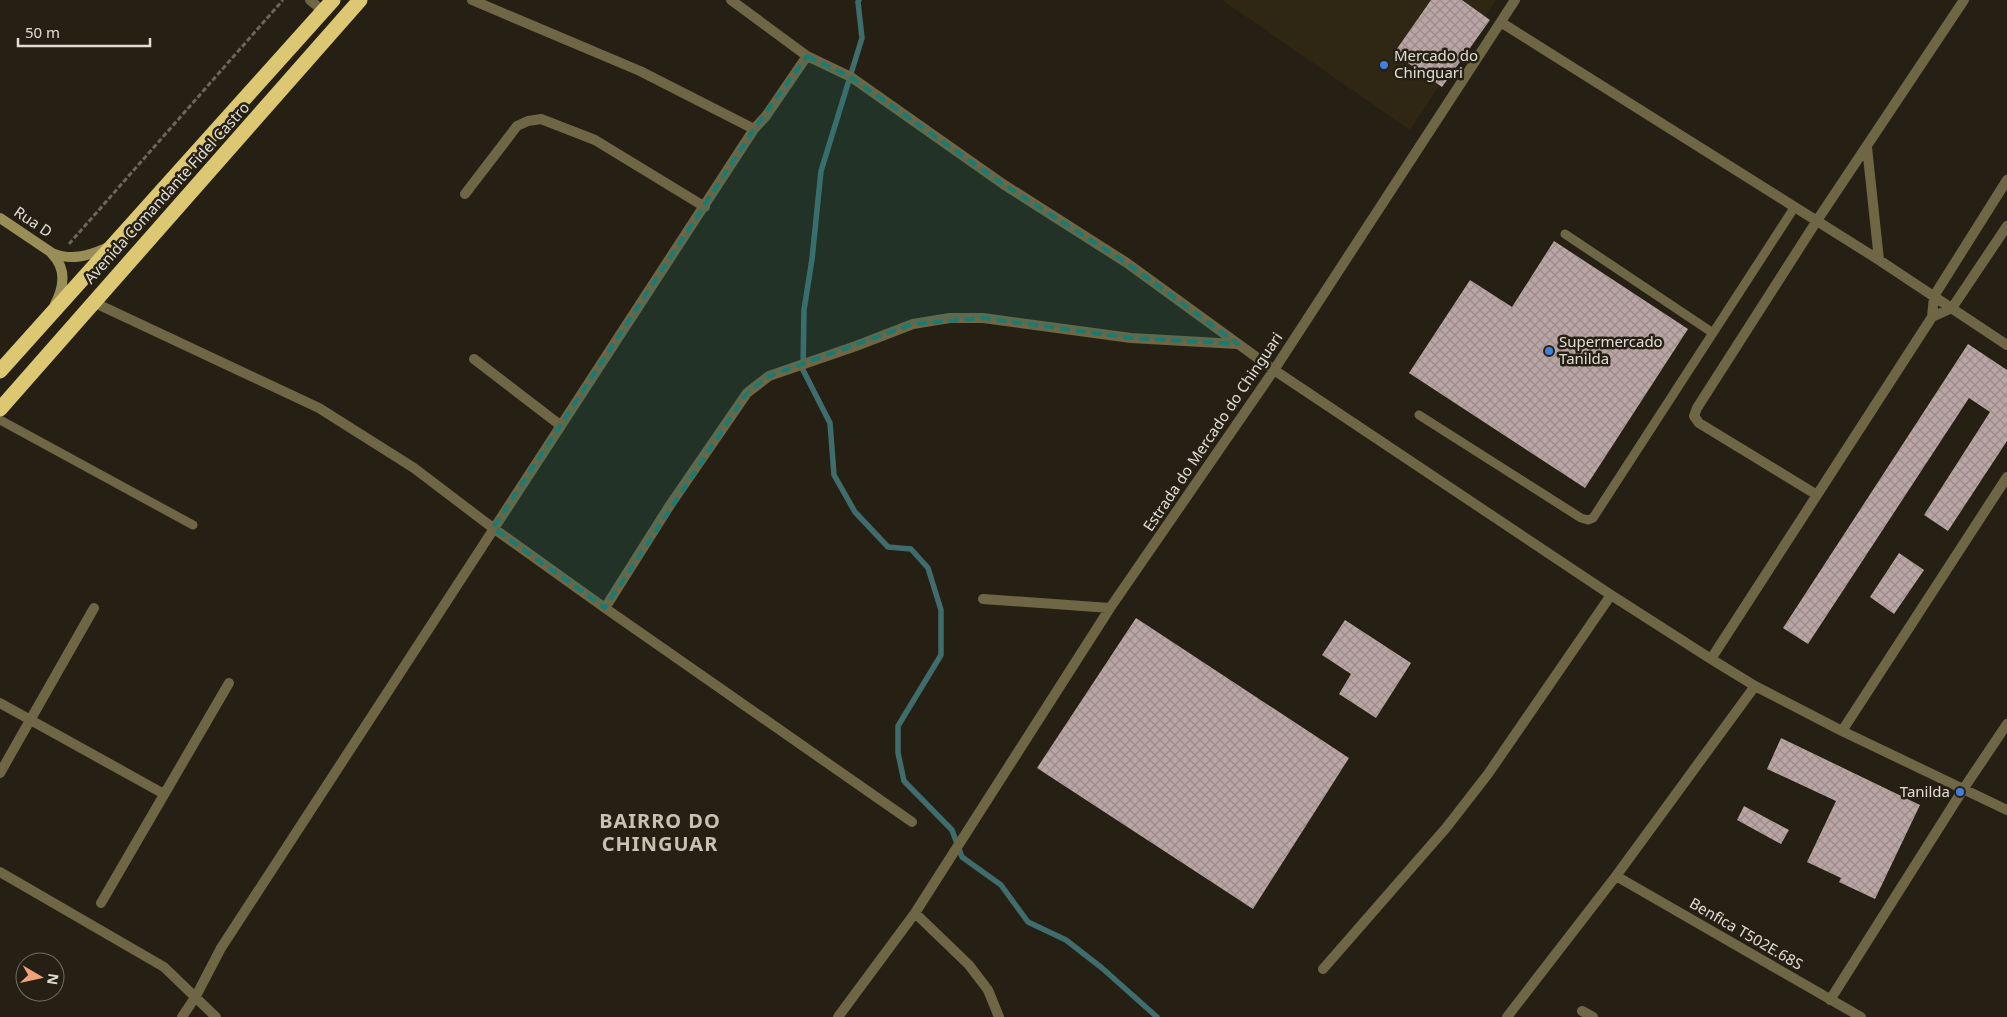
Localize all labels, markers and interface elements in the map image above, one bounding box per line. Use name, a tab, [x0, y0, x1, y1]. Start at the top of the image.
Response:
scale bar	[18, 15, 150, 47]
text: 50 m	[25, 22, 60, 42]
place label: Mercado do Chinguari	[1394, 45, 1478, 82]
marker: Mercado do Chinguari	[1378, 59, 1390, 71]
street label: Avenida Comandante Fidel Castro	[79, 97, 253, 287]
street label: Rua D	[11, 201, 57, 241]
street label: Estrada do Mercado do Chinguari	[1138, 328, 1286, 535]
place label: Supermercado Tanilda	[1559, 331, 1663, 368]
marker: Supermercado Tanilda	[1543, 345, 1555, 357]
place label: Tanilda	[1900, 781, 1950, 801]
marker: Tanilda	[1954, 786, 1966, 798]
district label: BAIRRO DO CHINGUAR	[599, 807, 721, 857]
street label: Benfica T502E.68S	[1686, 893, 1807, 974]
north arrow	[15, 952, 65, 1002]
text: N	[43, 972, 64, 986]

